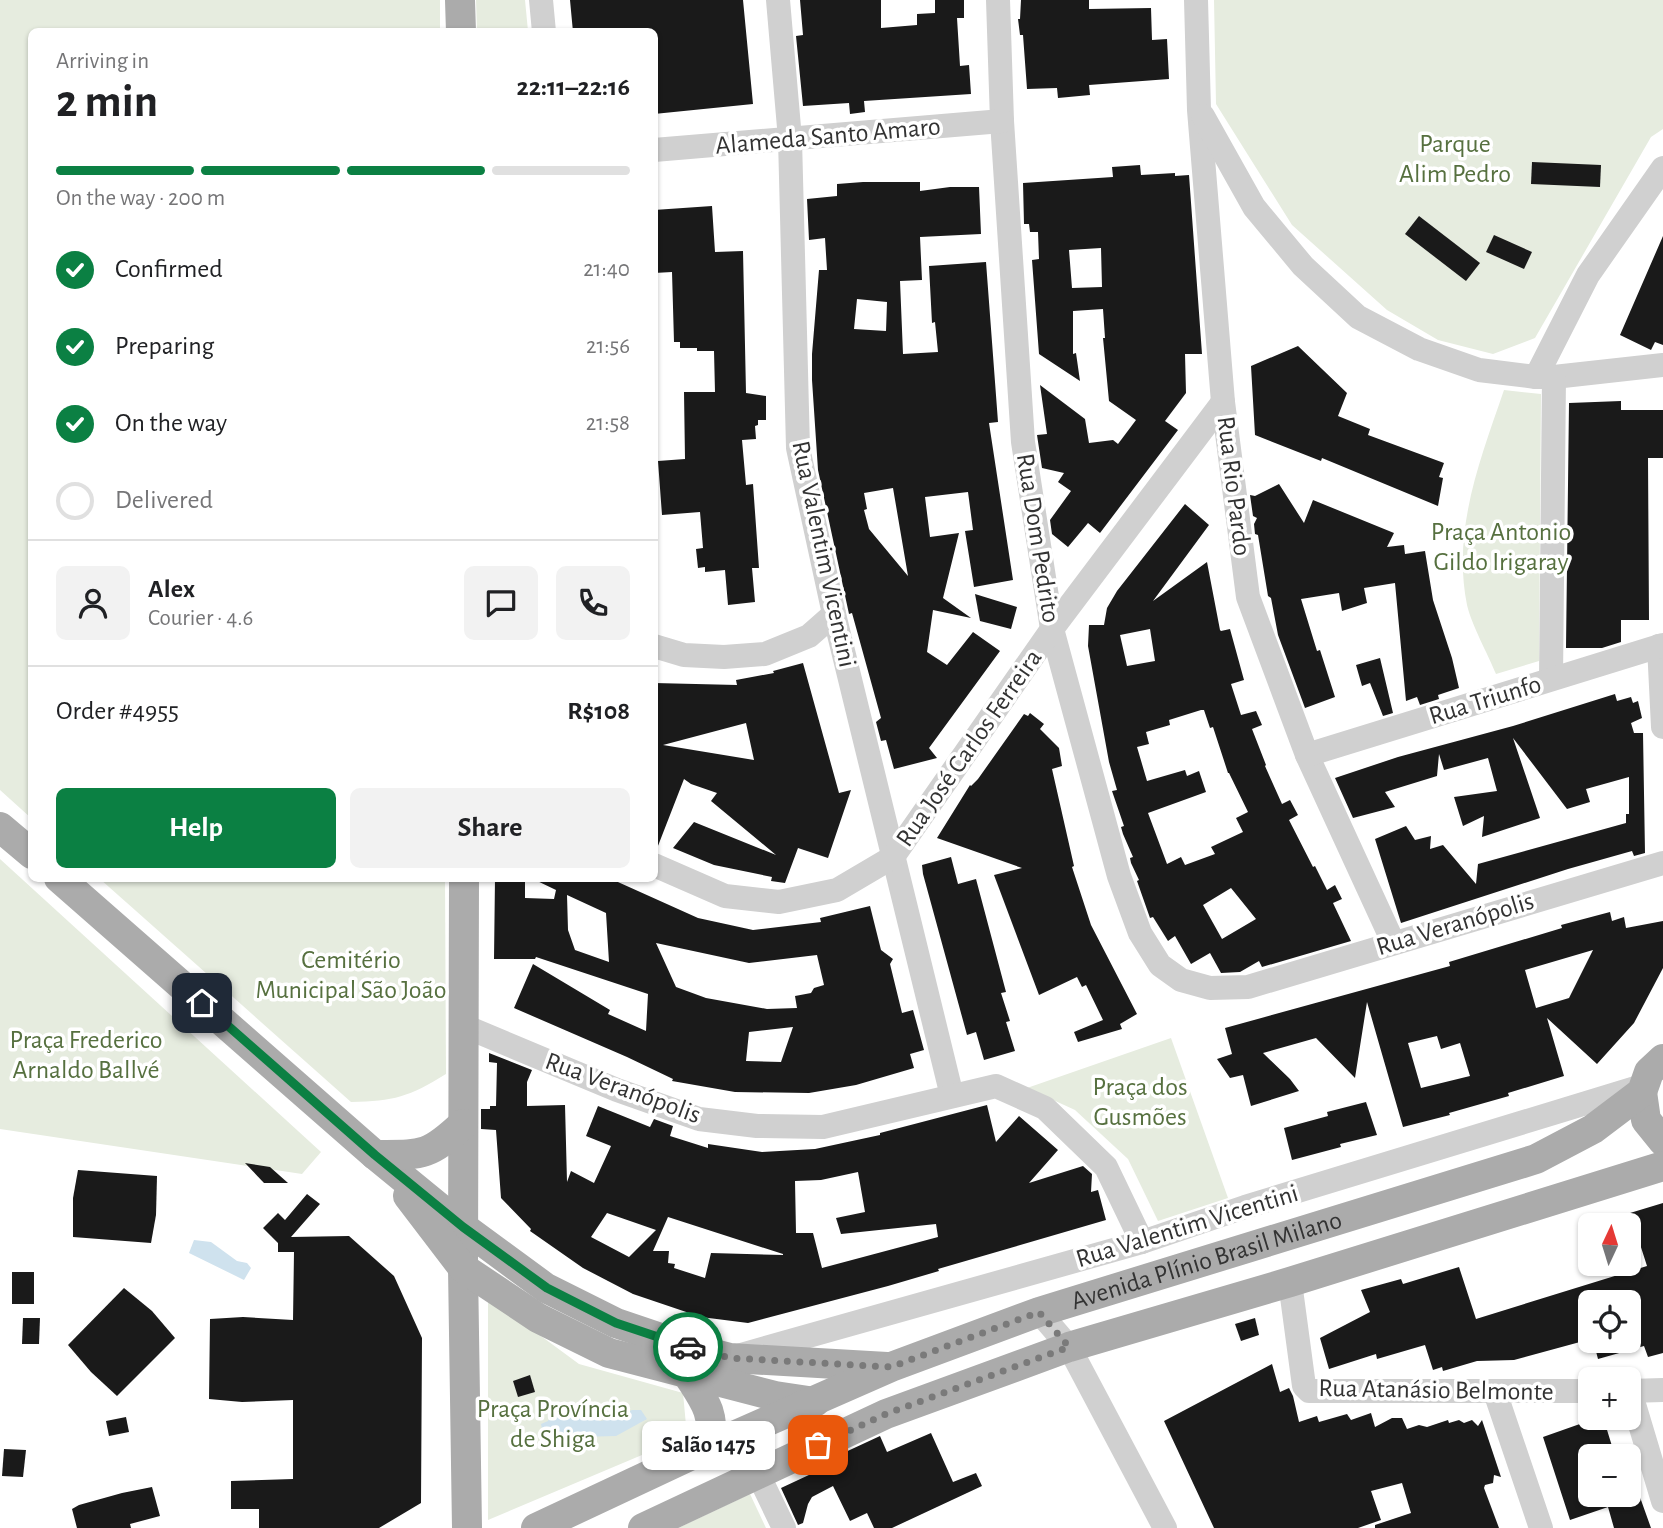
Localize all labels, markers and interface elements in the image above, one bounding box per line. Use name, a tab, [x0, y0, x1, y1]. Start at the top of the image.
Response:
text: Arriving in	[56, 50, 149, 73]
text: 22:11–22:16	[516, 74, 630, 100]
text: 2 min	[56, 79, 158, 125]
street label: Alameda Santo Amaro	[714, 113, 942, 159]
park label: Parque Alim Pedro	[1399, 131, 1511, 187]
text: On the way · 200 m	[56, 187, 225, 210]
icon: check	[56, 251, 94, 289]
text: Confirmed	[115, 256, 223, 282]
text: 21:40	[583, 258, 630, 281]
icon: check	[56, 328, 94, 366]
text: Preparing	[115, 333, 214, 359]
text: 21:56	[586, 335, 630, 358]
icon: check	[56, 405, 94, 443]
text: On the way	[115, 410, 227, 436]
text: 21:58	[586, 412, 630, 435]
street label: Rua Rio Pardo	[1213, 415, 1255, 557]
street label: Rua Valentim Vicentini	[787, 438, 861, 670]
street label: Rua Dom Pedrito	[1012, 451, 1064, 625]
text: Delivered	[115, 487, 213, 513]
park label: Praça Antonio Gildo Irigaray	[1431, 519, 1571, 575]
button: person	[56, 566, 130, 640]
button: chat	[464, 566, 538, 640]
button: phone	[556, 566, 630, 640]
text: Alex	[148, 576, 195, 602]
text: Courier · 4.6	[148, 607, 253, 630]
street label: Rua José Carlos Ferreira	[891, 645, 1047, 851]
street label: Rua Triunfo	[1426, 671, 1544, 729]
text: Order #4955	[56, 698, 179, 724]
text: R$108	[567, 698, 630, 724]
button: Help	[56, 788, 336, 868]
button: Share	[350, 788, 630, 868]
street label: Rua Veranópolis	[1373, 888, 1537, 960]
park label: Cemitério Municipal São João	[256, 947, 446, 1003]
pin	[172, 973, 232, 1033]
icon: home	[183, 984, 221, 1022]
park label: Praça Frederico Arnaldo Ballvé	[10, 1027, 162, 1083]
street label: Rua Veranópolis	[542, 1048, 704, 1128]
park label: Praça dos Gusmões	[1092, 1074, 1188, 1130]
street label: Rua Valentim Vicentini	[1073, 1180, 1301, 1272]
street label: Avenida Plínio Brasil Milano	[1068, 1207, 1345, 1314]
north arrow	[1578, 1213, 1642, 1276]
map controls	[1578, 1213, 1641, 1507]
button: locate	[1578, 1290, 1641, 1353]
courier	[653, 1312, 723, 1382]
icon: car	[669, 1328, 707, 1366]
button: +	[1578, 1367, 1641, 1430]
street label: Rua Atanásio Belmonte	[1318, 1375, 1554, 1405]
park label: Praça Província de Shiga	[477, 1396, 629, 1452]
pin	[788, 1415, 848, 1475]
callout: Salão 1475	[643, 1420, 776, 1470]
icon: bag	[799, 1426, 837, 1464]
text: Salão 1475	[662, 1434, 755, 1457]
button: −	[1578, 1444, 1641, 1507]

